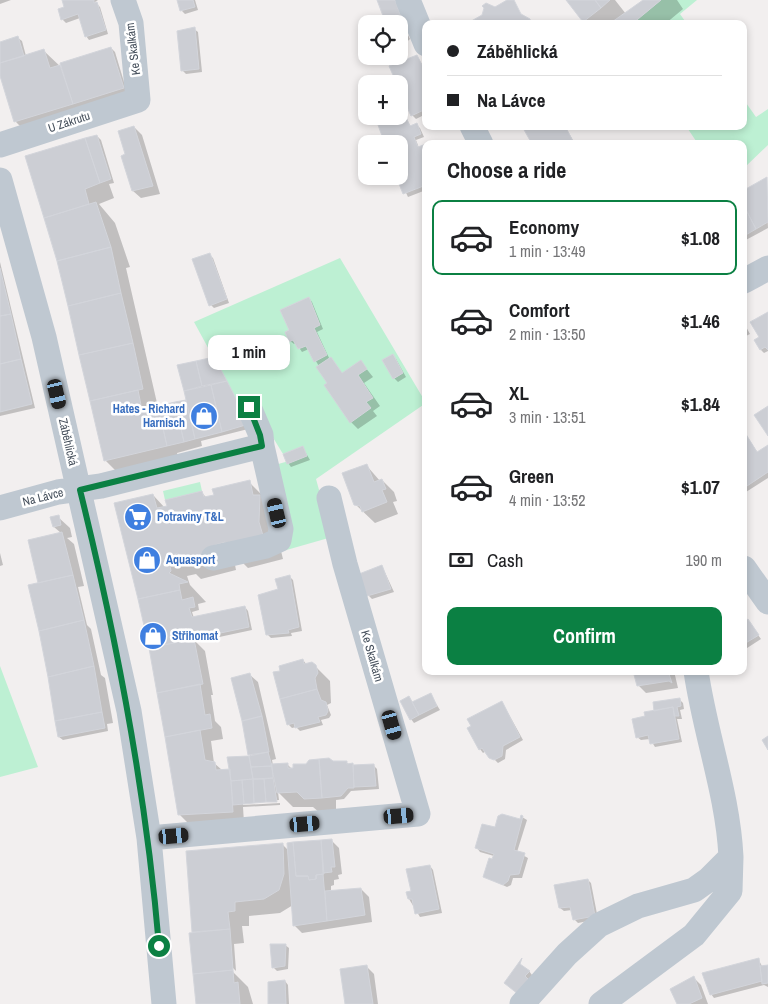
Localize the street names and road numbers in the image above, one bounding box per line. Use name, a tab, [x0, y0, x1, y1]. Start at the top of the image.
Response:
street label: Ke Skalkám	[122, 22, 144, 76]
street label: U Zákrutu	[46, 108, 92, 136]
street label: Záběhlická	[55, 417, 81, 468]
street label: Na Lávce	[21, 484, 65, 510]
street label: Ke Skalkám	[357, 629, 387, 683]

